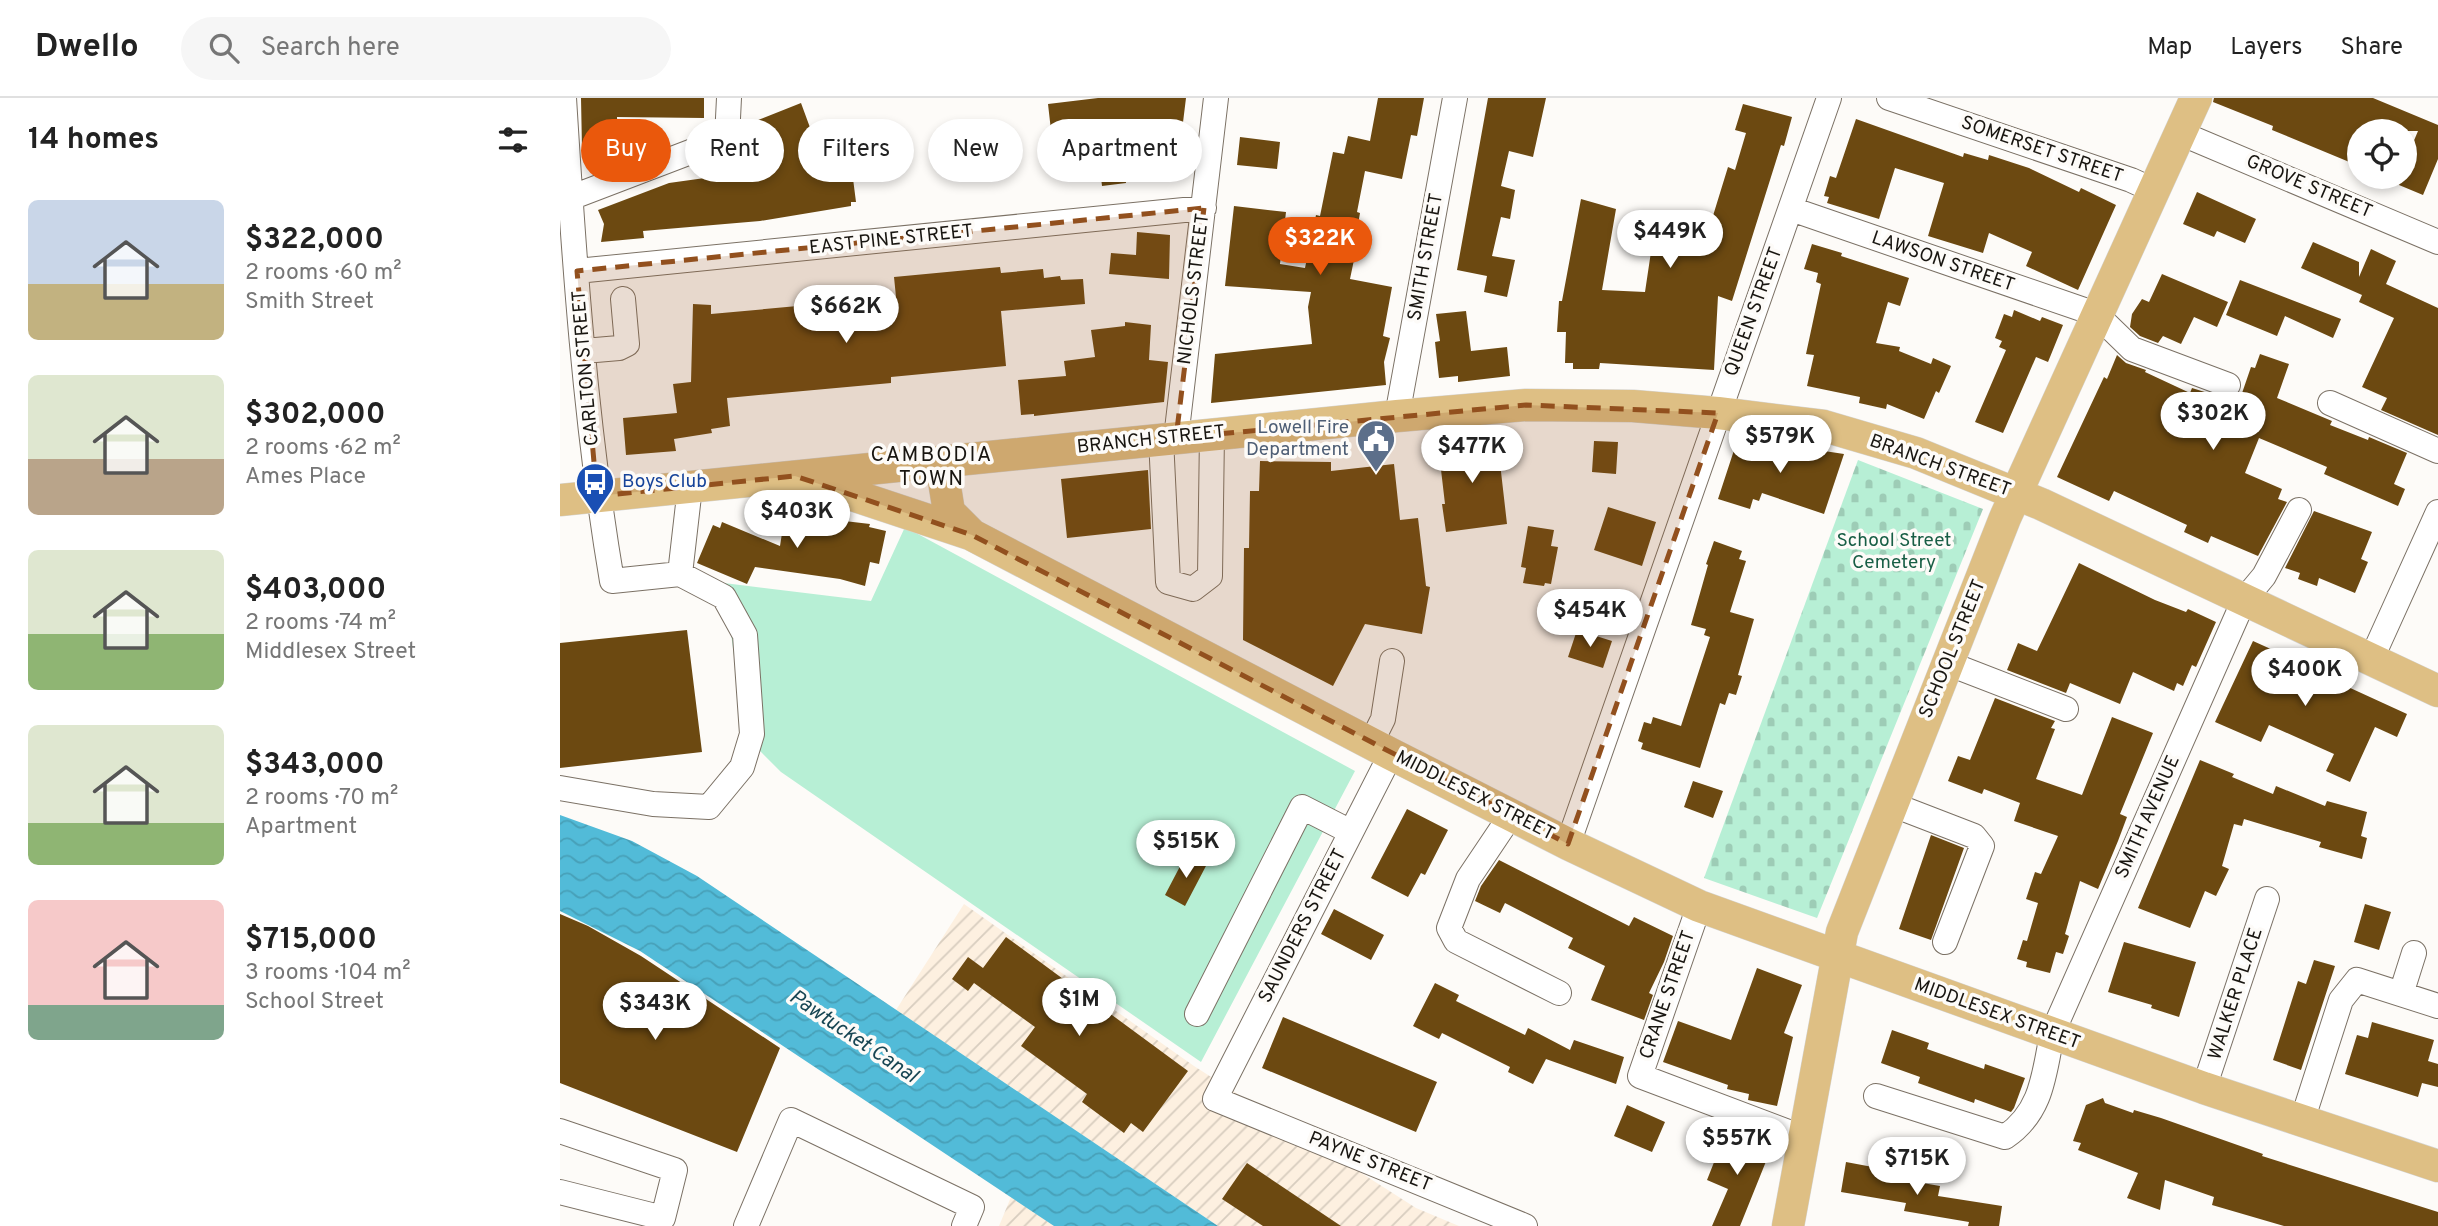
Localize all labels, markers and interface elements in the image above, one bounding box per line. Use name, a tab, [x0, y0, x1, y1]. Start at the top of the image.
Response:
search box	[181, 17, 671, 80]
text: Dwello	[35, 27, 139, 69]
icon: search	[205, 29, 243, 67]
text: Search here	[261, 32, 400, 65]
text: Map	[2147, 33, 2192, 63]
text: Layers	[2230, 33, 2302, 63]
text: Share	[2340, 33, 2403, 63]
street label: SOMERSET STREET	[1958, 111, 2126, 189]
chip: Buy	[581, 119, 671, 182]
chip: Rent	[685, 119, 784, 182]
chip: Filters	[798, 119, 914, 182]
chip: New	[928, 119, 1023, 182]
chip: Apartment	[1037, 119, 1202, 182]
map controls	[2347, 119, 2417, 189]
button: locate	[2347, 119, 2417, 189]
icon: filters	[494, 121, 532, 159]
text: 14 homes	[28, 122, 159, 159]
street label: GROVE STREET	[2242, 150, 2376, 224]
street label: SMITH STREET	[1403, 191, 1449, 323]
pin: $449K	[1621, 211, 1719, 270]
street label: NICHOLS STREET	[1173, 212, 1215, 366]
pin: $322K	[1271, 218, 1369, 277]
text: $449K	[1633, 218, 1707, 247]
street label: EAST PINE STREET	[808, 219, 974, 261]
text: $322,000	[245, 222, 384, 259]
text: $322K	[1284, 225, 1356, 254]
street label: LAWSON STREET	[1868, 226, 2018, 298]
icon: home	[84, 228, 168, 312]
street label: QUEEN STREET	[1720, 244, 1788, 380]
text: 2 rooms · 60 m²	[245, 259, 402, 288]
pin: $662K	[797, 286, 895, 345]
text: Smith Street	[245, 288, 374, 317]
street label: CARLTON STREET	[567, 289, 605, 447]
text: $662K	[810, 293, 882, 322]
pin: $302K	[2164, 392, 2262, 452]
text: $302,000	[245, 397, 386, 434]
text: $302K	[2177, 400, 2249, 429]
icon: home	[84, 403, 168, 487]
place label: Lowell Fire Department	[1246, 416, 1349, 462]
pin: $579K	[1731, 416, 1829, 475]
public building icon: Lowell Fire Department	[1355, 418, 1397, 473]
street label: BRANCH STREET	[1076, 420, 1226, 460]
text: $579K	[1745, 423, 1815, 452]
pin: $477K	[1423, 426, 1521, 485]
street label: BRANCH STREET	[1866, 429, 2014, 503]
text: $477K	[1437, 433, 1507, 462]
text: 2 rooms · 62 m²	[245, 434, 401, 463]
district label: CAMBODIA TOWN	[871, 442, 993, 493]
bus stop icon: Boys Club	[574, 461, 616, 516]
text: Ames Place	[245, 463, 366, 492]
place label: Boys Club	[622, 470, 707, 494]
pin: $403K	[748, 490, 846, 550]
text: $403K	[760, 498, 834, 527]
park label: School Street Cemetery	[1837, 529, 1951, 575]
text: $403,000	[245, 572, 386, 609]
street label: SCHOOL STREET	[1914, 576, 1992, 722]
icon: home	[84, 578, 168, 662]
pin: $454K	[1541, 589, 1639, 649]
text: $454K	[1553, 597, 1627, 626]
text: 2 rooms · 74 m²	[245, 609, 396, 638]
text: Middlesex Street	[245, 638, 416, 667]
pin: $400K	[2256, 648, 2354, 708]
text: $400K	[2267, 656, 2343, 685]
street label: MIDDLESEX STREET	[1391, 746, 1559, 846]
text: $343,000	[245, 747, 385, 784]
street label: SMITH AVENUE	[2110, 752, 2186, 882]
icon: home	[84, 753, 168, 837]
text: 2 rooms · 70 m²	[245, 784, 398, 813]
text: Apartment	[245, 813, 357, 842]
pin: $515K	[1137, 820, 1235, 880]
text: $515K	[1152, 828, 1220, 857]
street label: SAUNDERS STREET	[1254, 845, 1352, 1007]
text: $715,000	[245, 922, 377, 959]
street label: WALKER PLACE	[2203, 925, 2269, 1063]
icon: home	[84, 928, 168, 1012]
street label: CRANE STREET	[1635, 928, 1701, 1062]
text: 3 rooms · 104 m²	[245, 959, 410, 988]
street label: MIDDLESEX STREET	[1911, 973, 2083, 1055]
pin: $1M	[1045, 978, 1113, 1038]
pin: $343K	[606, 982, 704, 1042]
water label: Pawtucket Canal	[783, 984, 924, 1091]
text: $1M	[1058, 986, 1100, 1015]
text: School Street	[245, 988, 384, 1017]
text: $343K	[619, 990, 691, 1019]
pin: $557K	[1688, 1118, 1786, 1177]
text: $557K	[1702, 1125, 1772, 1154]
street label: PAYNE STREET	[1305, 1126, 1435, 1198]
pin: $715K	[1868, 1138, 1966, 1197]
text: $715K	[1884, 1145, 1950, 1174]

